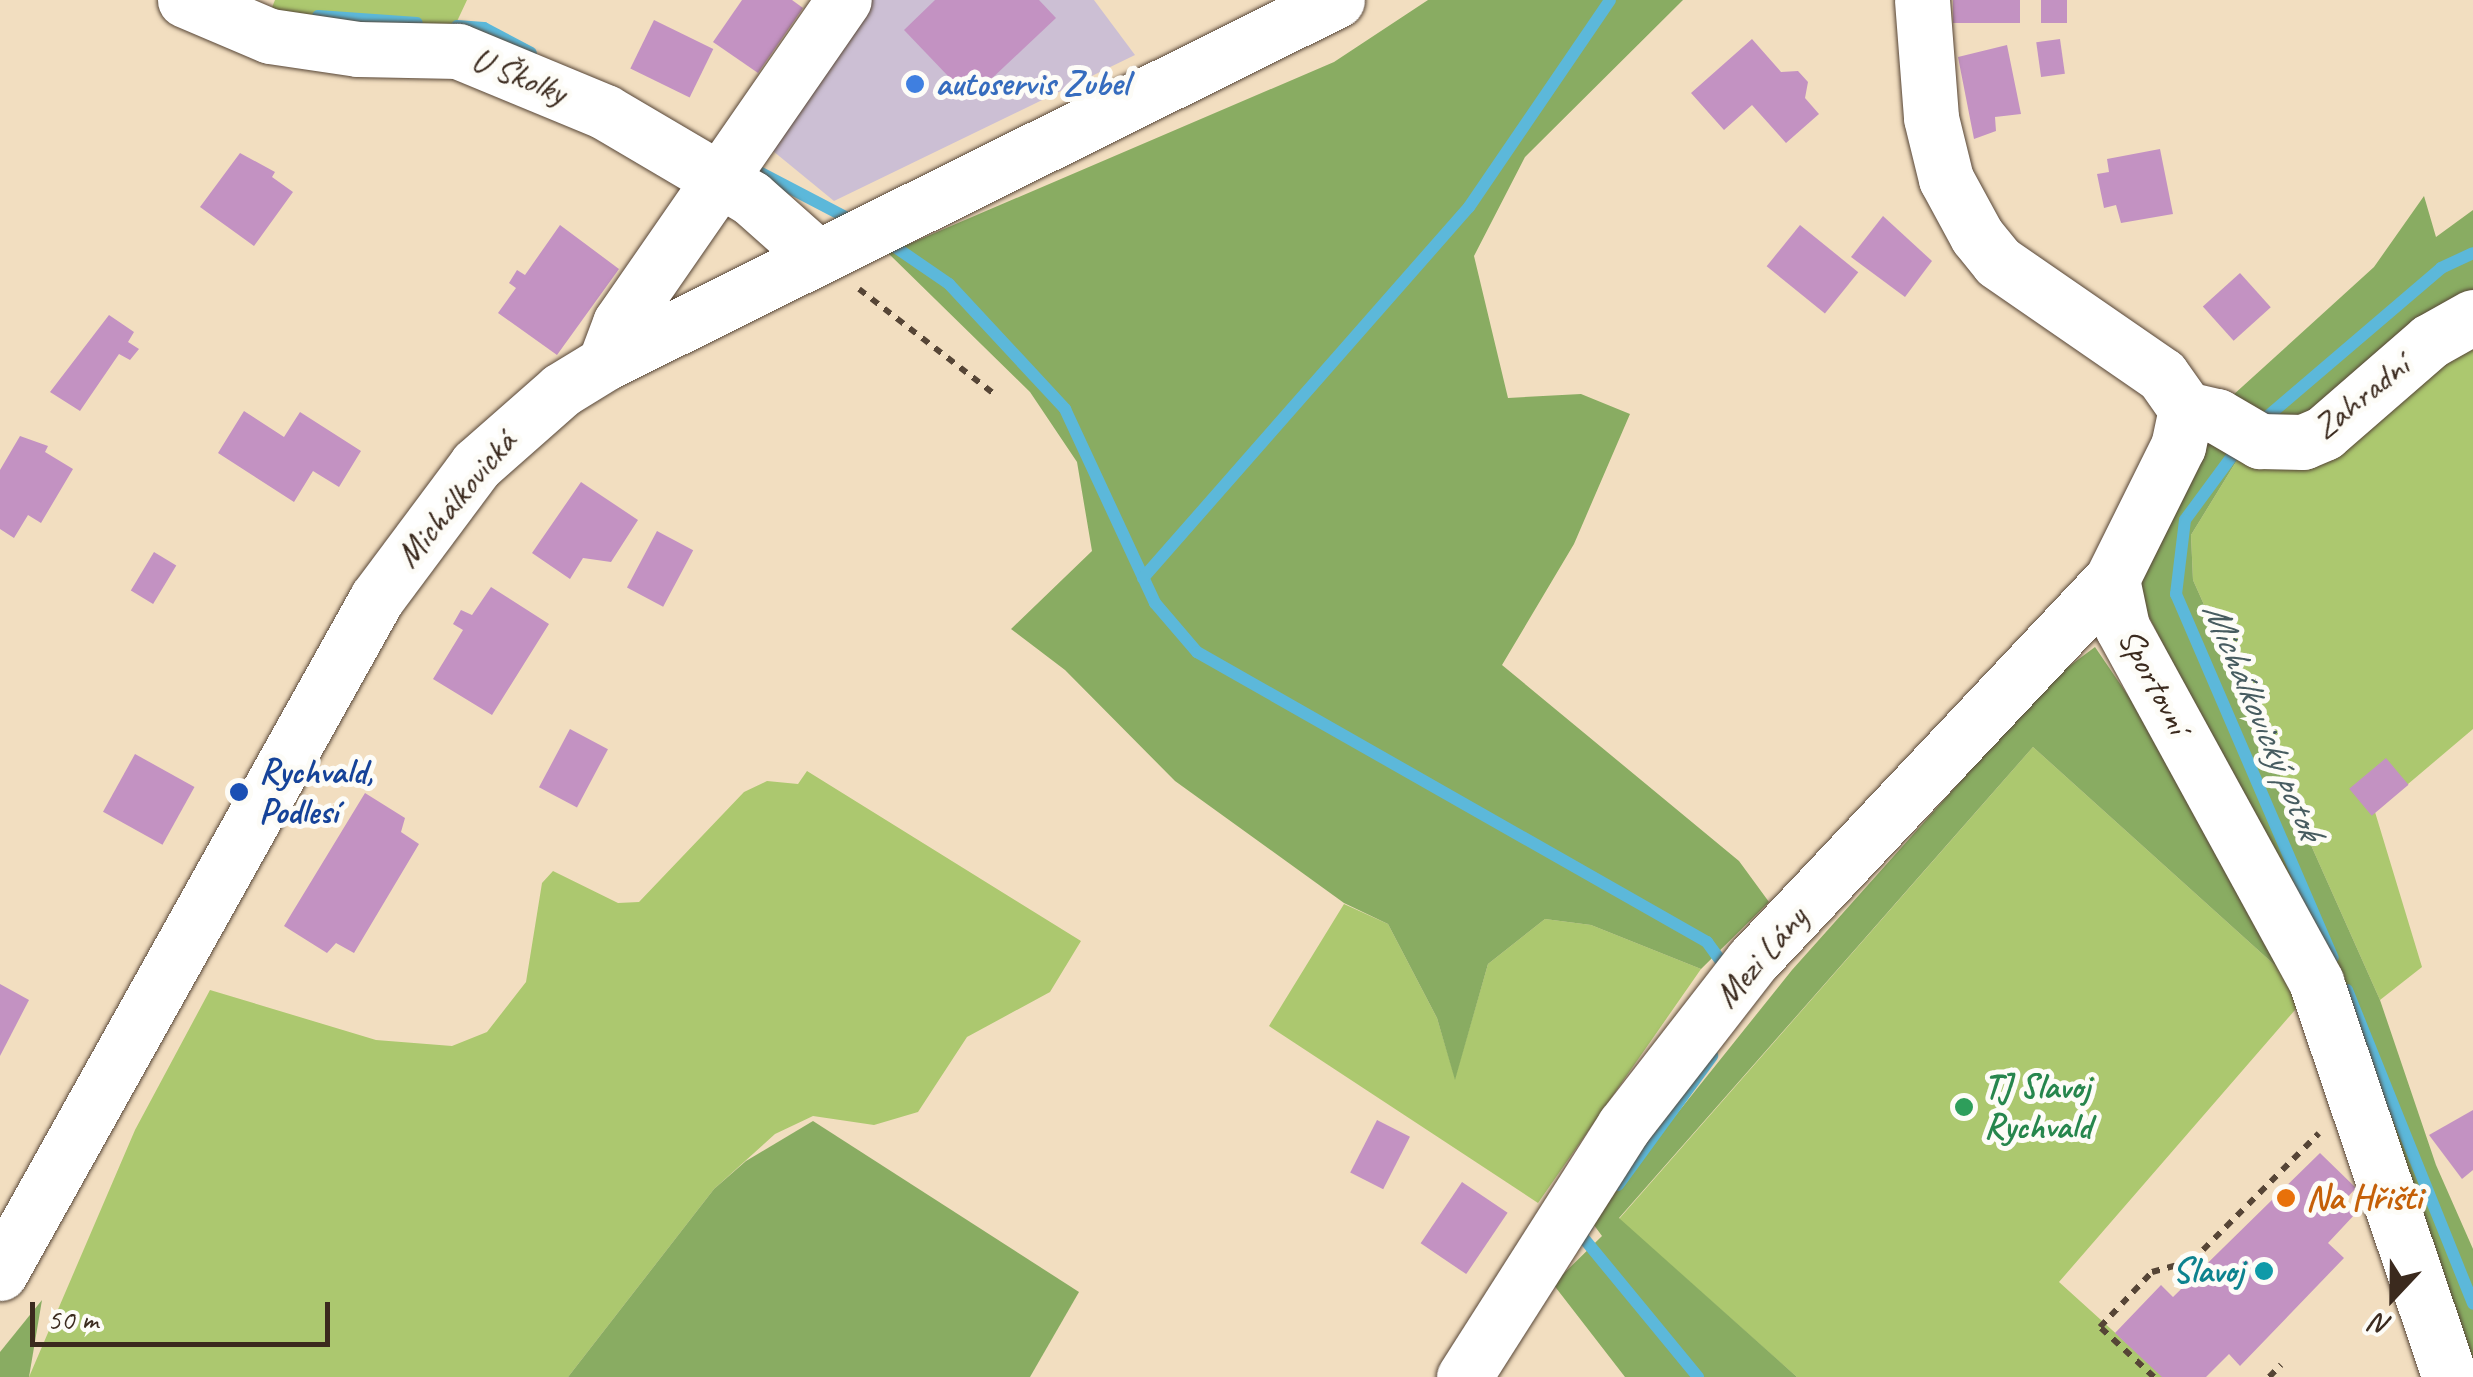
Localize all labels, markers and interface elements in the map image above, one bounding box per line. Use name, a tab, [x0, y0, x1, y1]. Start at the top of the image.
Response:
street label: U Školky	[465, 38, 573, 114]
place label: autoservis Zubel	[935, 63, 1127, 105]
marker: autoservis Zubel	[904, 73, 926, 95]
street label: Zahradní	[2304, 346, 2418, 448]
street label: Michálkovická	[387, 422, 525, 576]
water label: Michálkovický potok	[2193, 595, 2333, 845]
street label: Sportovní	[2109, 621, 2199, 741]
place label: Rychvald, Podlesí	[259, 751, 373, 833]
marker: Rychvald, Podlesí	[228, 781, 250, 803]
street label: Mezi Lány	[1706, 898, 1816, 1016]
place label: TJ Slavoj Rychvald	[1984, 1066, 2091, 1148]
marker: TJ Slavoj Rychvald	[1953, 1096, 1975, 1118]
place label: Na Hřišti	[2306, 1177, 2422, 1219]
marker: Na Hřišti	[2275, 1187, 2297, 1209]
north arrow	[2343, 1247, 2443, 1347]
place label: Slavoj	[2172, 1250, 2244, 1292]
marker: Slavoj	[2253, 1260, 2275, 1282]
scale bar	[35, 1282, 335, 1344]
text: 50 m	[47, 1300, 98, 1338]
text: N	[2367, 1306, 2396, 1345]

